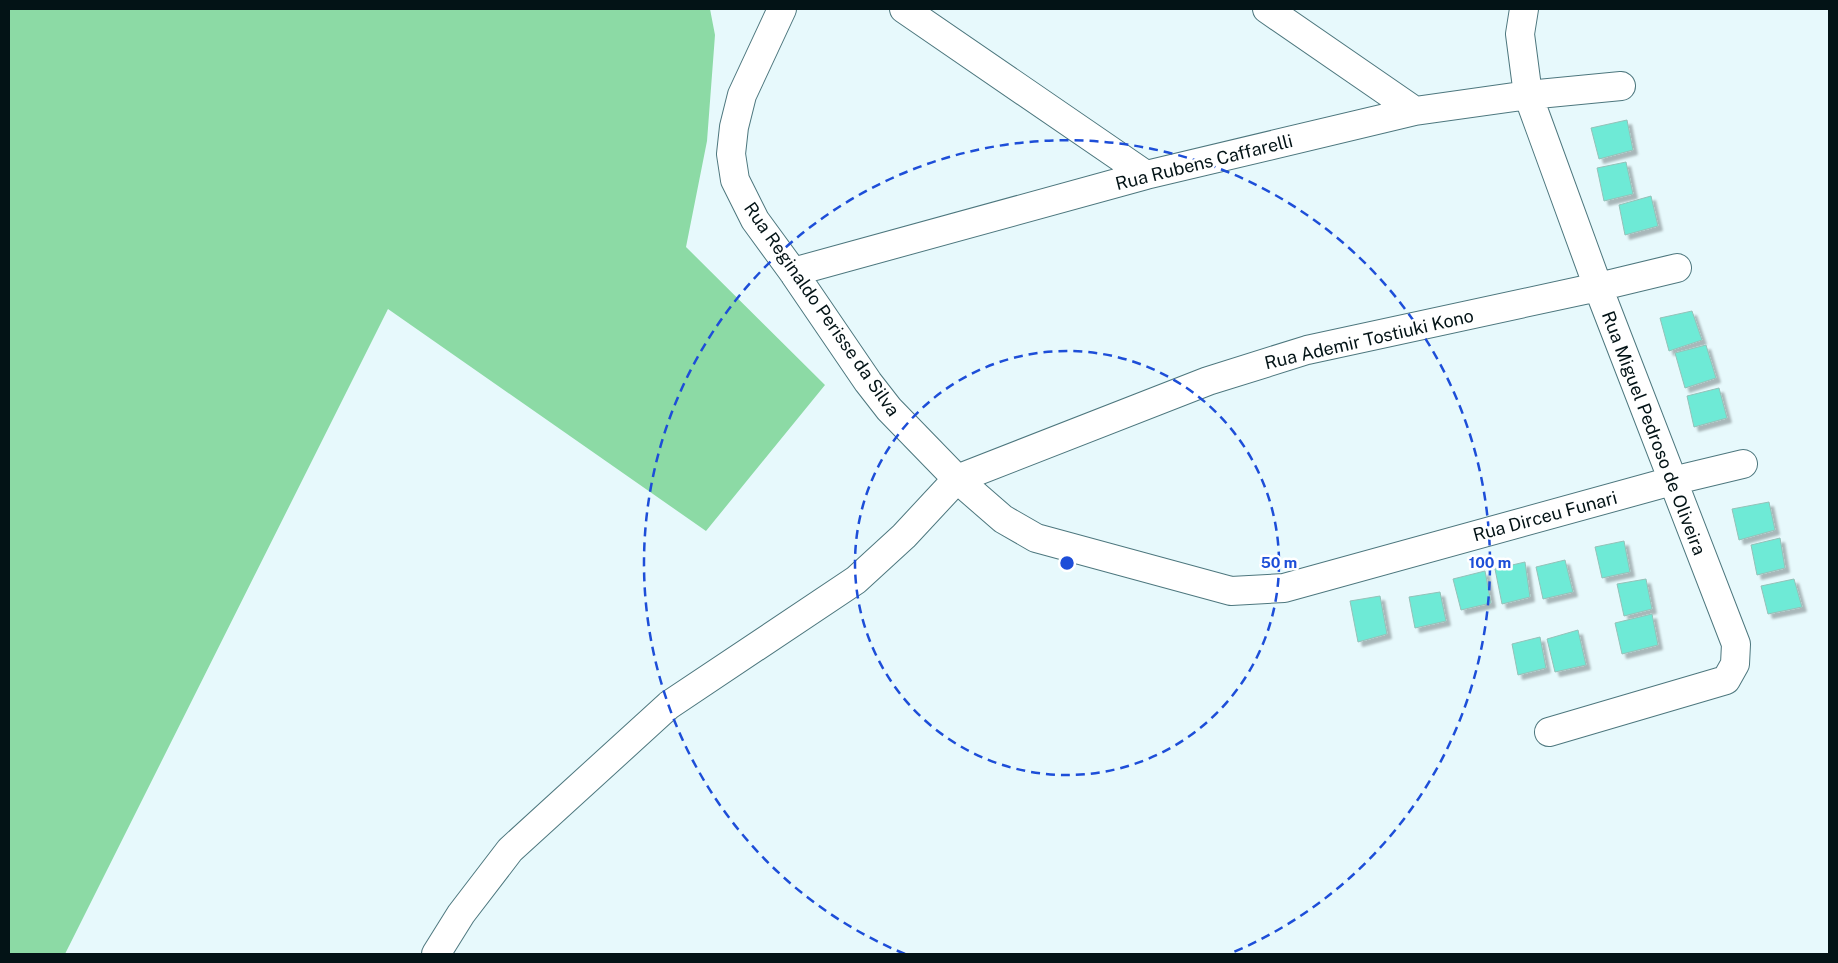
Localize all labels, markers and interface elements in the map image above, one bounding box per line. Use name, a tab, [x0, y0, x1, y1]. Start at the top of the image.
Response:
street label: Rua Rubens Caffarelli	[1113, 130, 1295, 194]
street label: Rua Reginaldo Perisse da Silva	[740, 198, 904, 420]
street label: Rua Ademir Tostiuki Kono	[1262, 305, 1476, 373]
street label: Rua Miguel Pedroso de Oliveira	[1598, 308, 1710, 558]
street label: Rua Dirceu Funari	[1471, 487, 1619, 545]
centre of rings	[1058, 554, 1076, 572]
text: 50 m	[1261, 554, 1297, 571]
text: 100 m	[1469, 554, 1511, 571]

